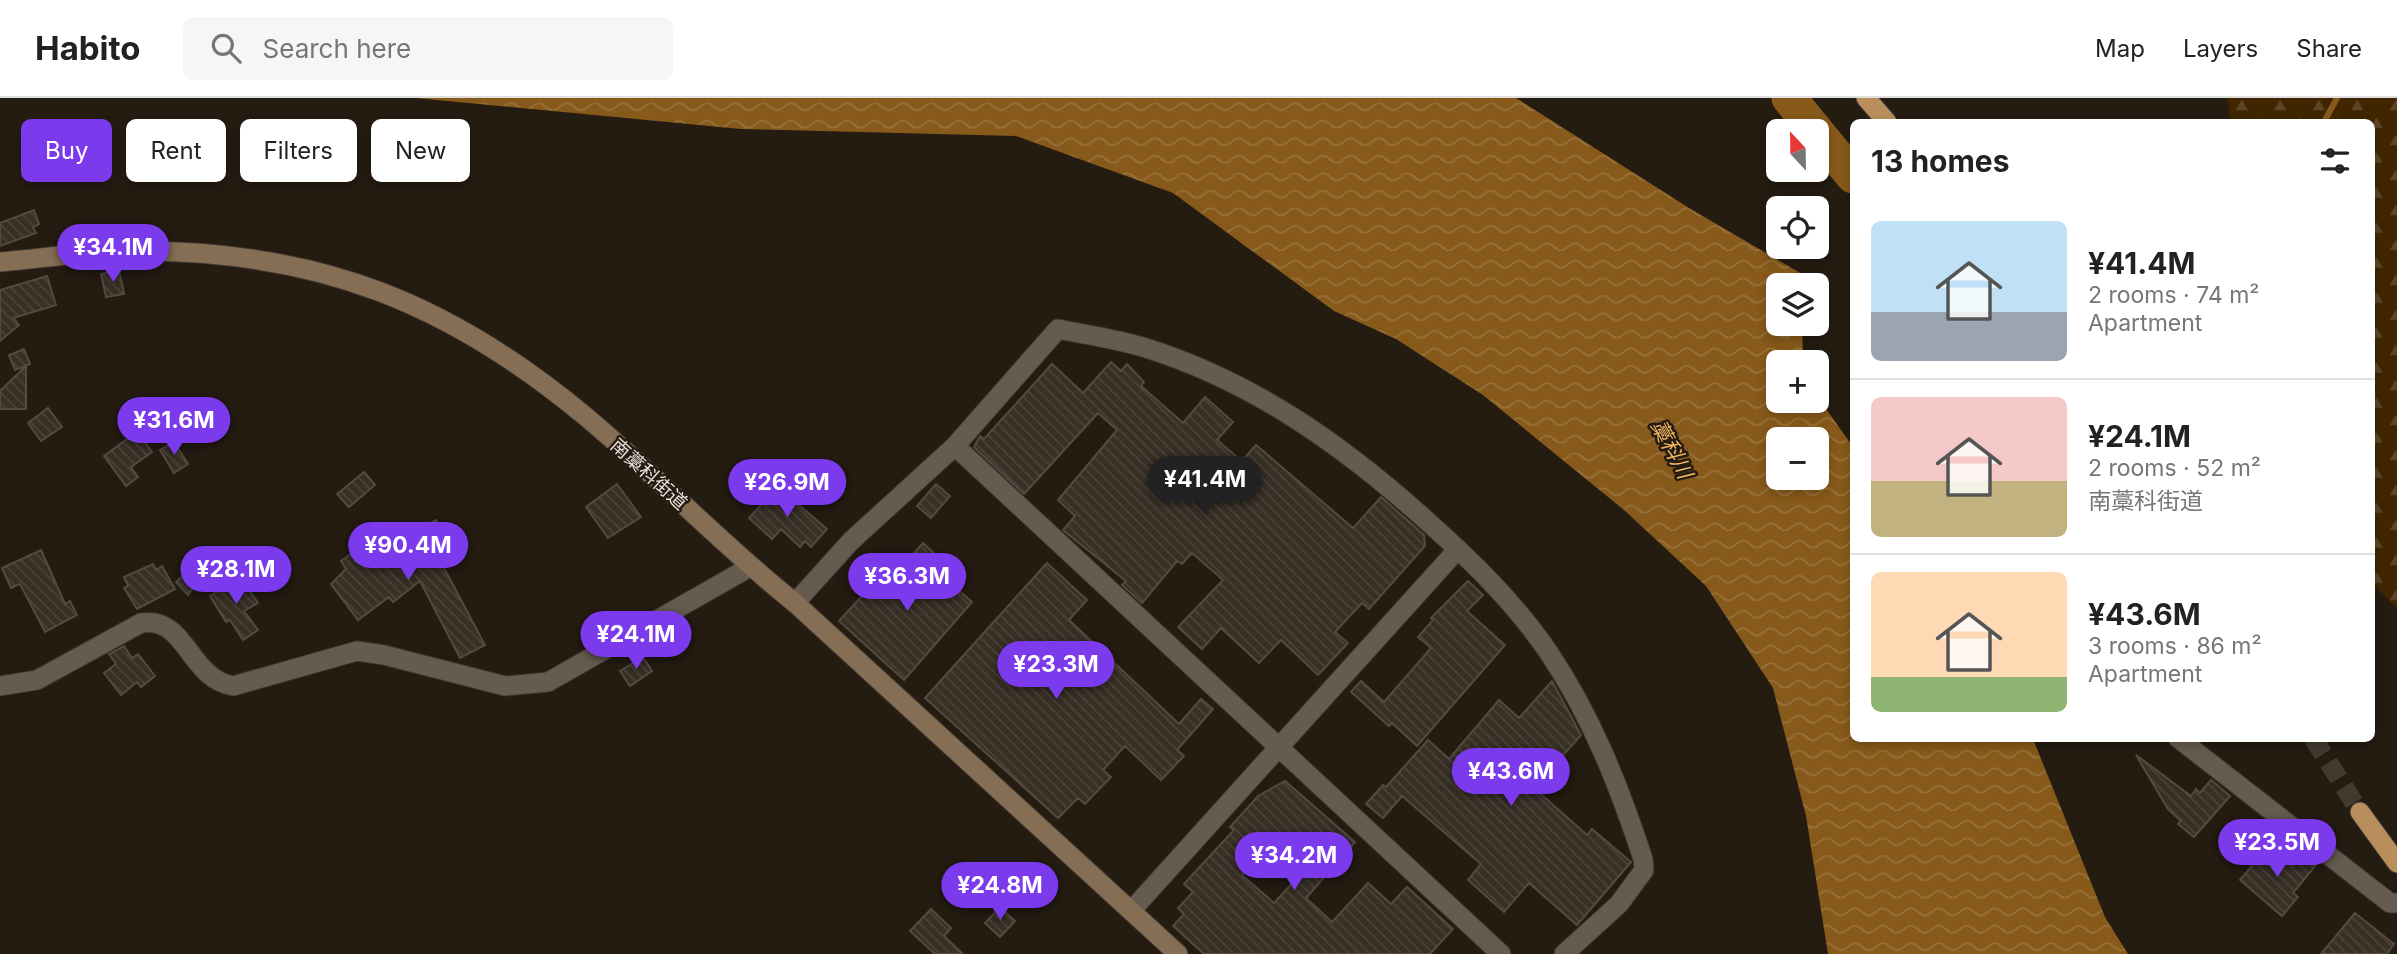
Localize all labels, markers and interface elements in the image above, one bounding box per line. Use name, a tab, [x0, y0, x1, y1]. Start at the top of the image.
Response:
search box	[183, 17, 673, 80]
text: Habito	[35, 28, 141, 68]
icon: search	[207, 29, 245, 67]
text: Search here	[263, 33, 411, 64]
text: Map	[2095, 34, 2145, 63]
text: Layers	[2183, 34, 2258, 63]
text: Share	[2296, 34, 2362, 63]
chip: Buy	[21, 119, 112, 182]
chip: Rent	[126, 119, 226, 182]
chip: Filters	[240, 119, 357, 182]
chip: New	[371, 119, 470, 182]
north arrow	[1766, 119, 1829, 182]
map controls	[1766, 119, 1829, 490]
icon: filters	[2316, 142, 2354, 180]
text: 13 homes	[1871, 143, 2010, 179]
button: locate	[1766, 196, 1829, 259]
pin: ¥34.1M	[56, 225, 170, 284]
text: ¥34.1M	[73, 233, 153, 261]
text: ¥41.4M	[2088, 245, 2195, 281]
icon: home	[1927, 249, 2011, 333]
button: layers	[1766, 273, 1829, 336]
text: 2 rooms · 74 m²	[2088, 281, 2260, 309]
text: Apartment	[2088, 309, 2202, 337]
button: +	[1766, 350, 1829, 413]
pin: ¥31.6M	[117, 398, 231, 457]
text: ¥31.6M	[133, 406, 215, 434]
water label: 藁科川	[1646, 415, 1699, 484]
text: ¥24.1M	[2088, 418, 2191, 454]
icon: home	[1927, 425, 2011, 509]
button: −	[1766, 427, 1829, 490]
street label: 南藁科街道	[606, 434, 692, 514]
text: 2 rooms · 52 m²	[2088, 454, 2261, 482]
pin: ¥41.4M	[1148, 456, 1262, 516]
pin: ¥26.9M	[730, 460, 844, 519]
text: ¥41.4M	[1164, 465, 1246, 493]
text: ¥26.9M	[744, 468, 830, 496]
text: 南藁科街道	[2088, 487, 2203, 515]
pin: ¥90.4M	[351, 522, 465, 582]
text: ¥90.4M	[364, 531, 452, 559]
pin: ¥28.1M	[179, 546, 293, 606]
pin: ¥36.3M	[850, 554, 964, 613]
text: ¥28.1M	[196, 555, 276, 583]
text: ¥36.3M	[864, 562, 950, 590]
text: ¥43.6M	[2088, 596, 2201, 632]
icon: home	[1927, 600, 2011, 684]
pin: ¥24.1M	[579, 612, 693, 671]
text: ¥24.1M	[597, 620, 675, 648]
text: 3 rooms · 86 m²	[2088, 632, 2262, 660]
pin: ¥23.3M	[999, 642, 1113, 701]
text: ¥23.3M	[1013, 650, 1099, 678]
text: Apartment	[2088, 660, 2202, 688]
pin: ¥43.6M	[1454, 748, 1568, 808]
text: ¥43.6M	[1468, 757, 1554, 785]
pin: ¥23.5M	[2220, 820, 2334, 879]
text: ¥23.5M	[2234, 828, 2320, 856]
pin: ¥34.2M	[1237, 832, 1351, 892]
text: ¥34.2M	[1251, 841, 1337, 869]
pin: ¥24.8M	[943, 862, 1057, 922]
text: ¥24.8M	[957, 871, 1043, 899]

